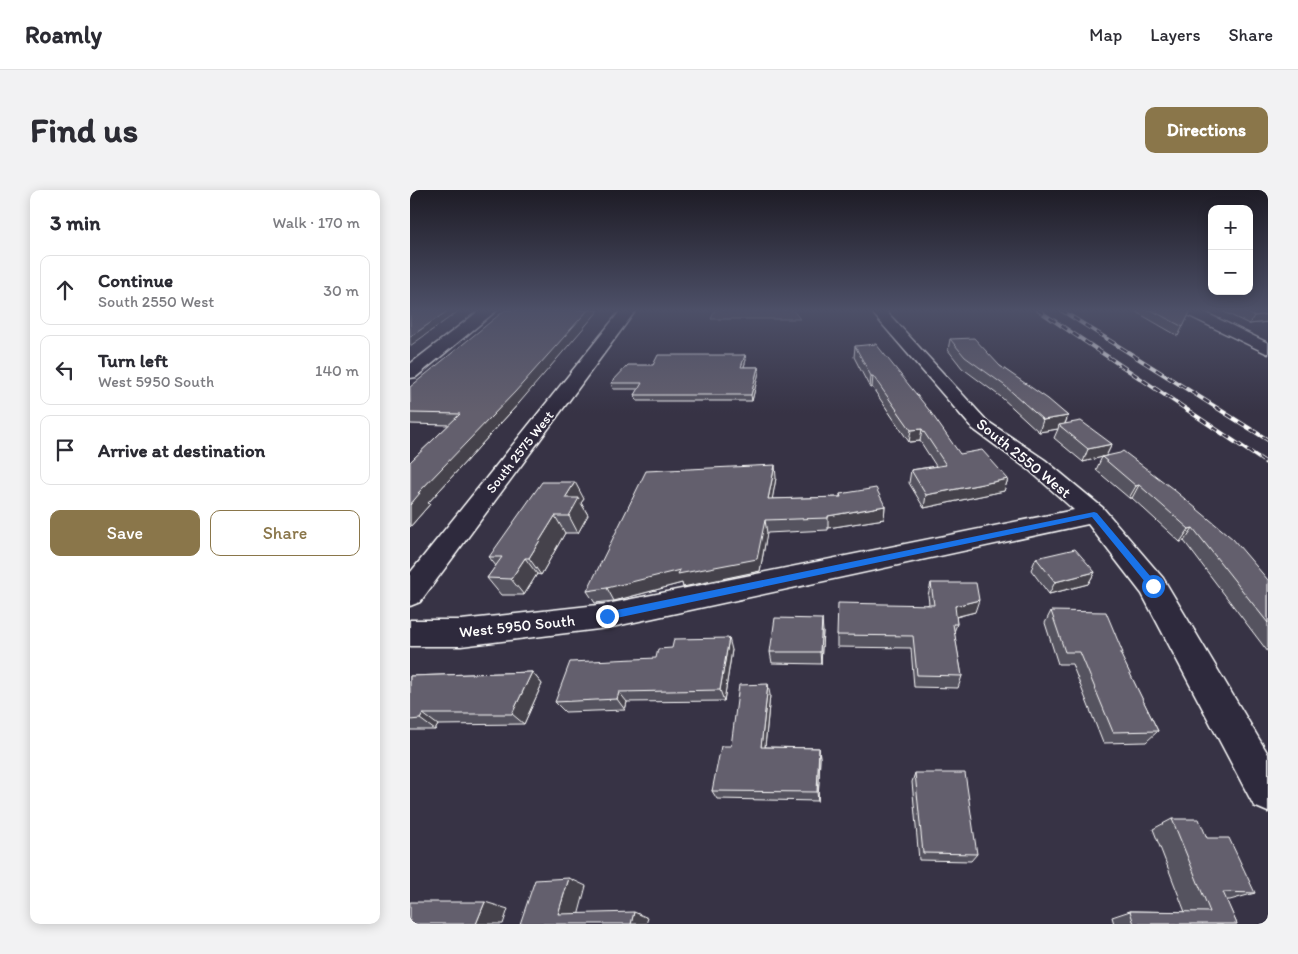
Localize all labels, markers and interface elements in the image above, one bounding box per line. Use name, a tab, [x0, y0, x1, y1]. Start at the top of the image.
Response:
text: Roamly	[25, 20, 102, 49]
text: Map	[1089, 24, 1122, 46]
text: Layers	[1150, 24, 1200, 46]
text: Share	[1228, 24, 1273, 46]
button: Directions	[1145, 107, 1268, 153]
text: Find us	[30, 109, 138, 151]
map controls	[1208, 205, 1253, 295]
button: +	[1208, 205, 1253, 250]
text: 3 min	[50, 210, 100, 235]
text: Walk · 170 m	[273, 213, 360, 232]
button: −	[1208, 250, 1253, 295]
text: Continue	[98, 269, 173, 292]
icon: ahead	[51, 276, 79, 304]
text: 30 m	[323, 281, 359, 300]
text: South 2550 West	[98, 292, 214, 311]
text: Turn left	[98, 349, 168, 372]
icon: left	[51, 356, 79, 384]
text: 140 m	[315, 361, 359, 380]
text: West 5950 South	[98, 372, 214, 391]
street label: South 2575 West	[483, 407, 557, 497]
street label: South 2550 West	[973, 414, 1075, 502]
icon: arrive	[51, 436, 79, 464]
text: Arrive at destination	[98, 439, 265, 462]
button: Save	[50, 510, 200, 556]
button: Share	[210, 510, 360, 556]
route start	[1142, 575, 1165, 598]
route end	[596, 605, 619, 628]
street label: West 5950 South	[458, 610, 576, 642]

